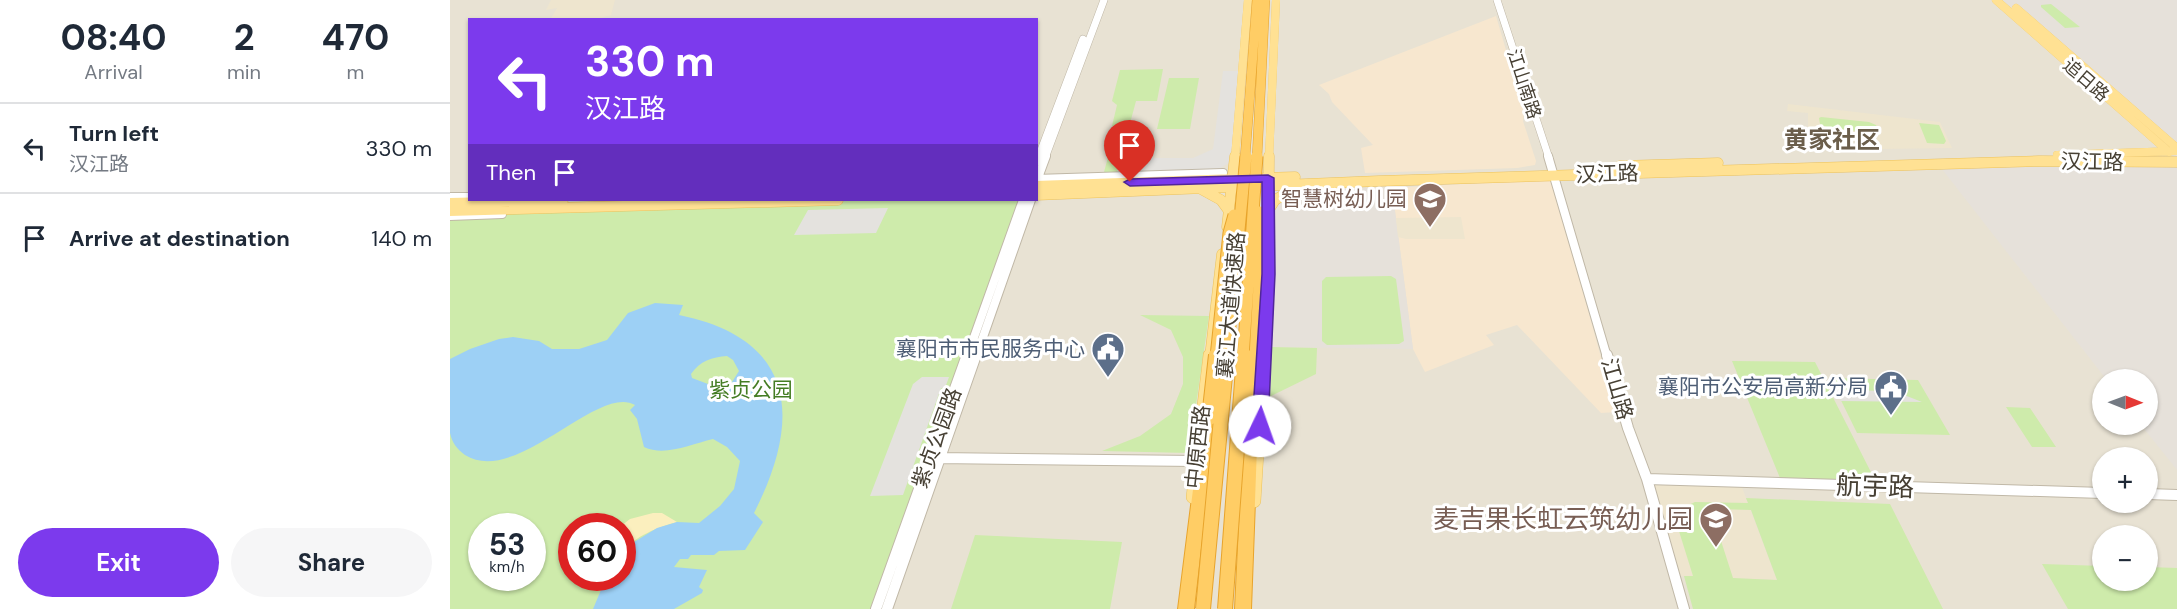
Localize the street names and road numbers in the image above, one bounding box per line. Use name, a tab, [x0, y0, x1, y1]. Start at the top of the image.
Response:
street label: 江山南路	[1501, 46, 1547, 122]
street label: 追日路	[2058, 53, 2114, 107]
street label: 汉江路	[2060, 147, 2124, 177]
street label: 汉江路	[1575, 159, 1639, 189]
street label: 襄江大道快速路	[1211, 231, 1251, 379]
street label: 江山路	[1595, 355, 1639, 423]
street label: 紫贞公园路	[906, 384, 968, 492]
street label: 中原西路	[1180, 404, 1216, 490]
street label: 航宇路	[1835, 468, 1915, 504]

